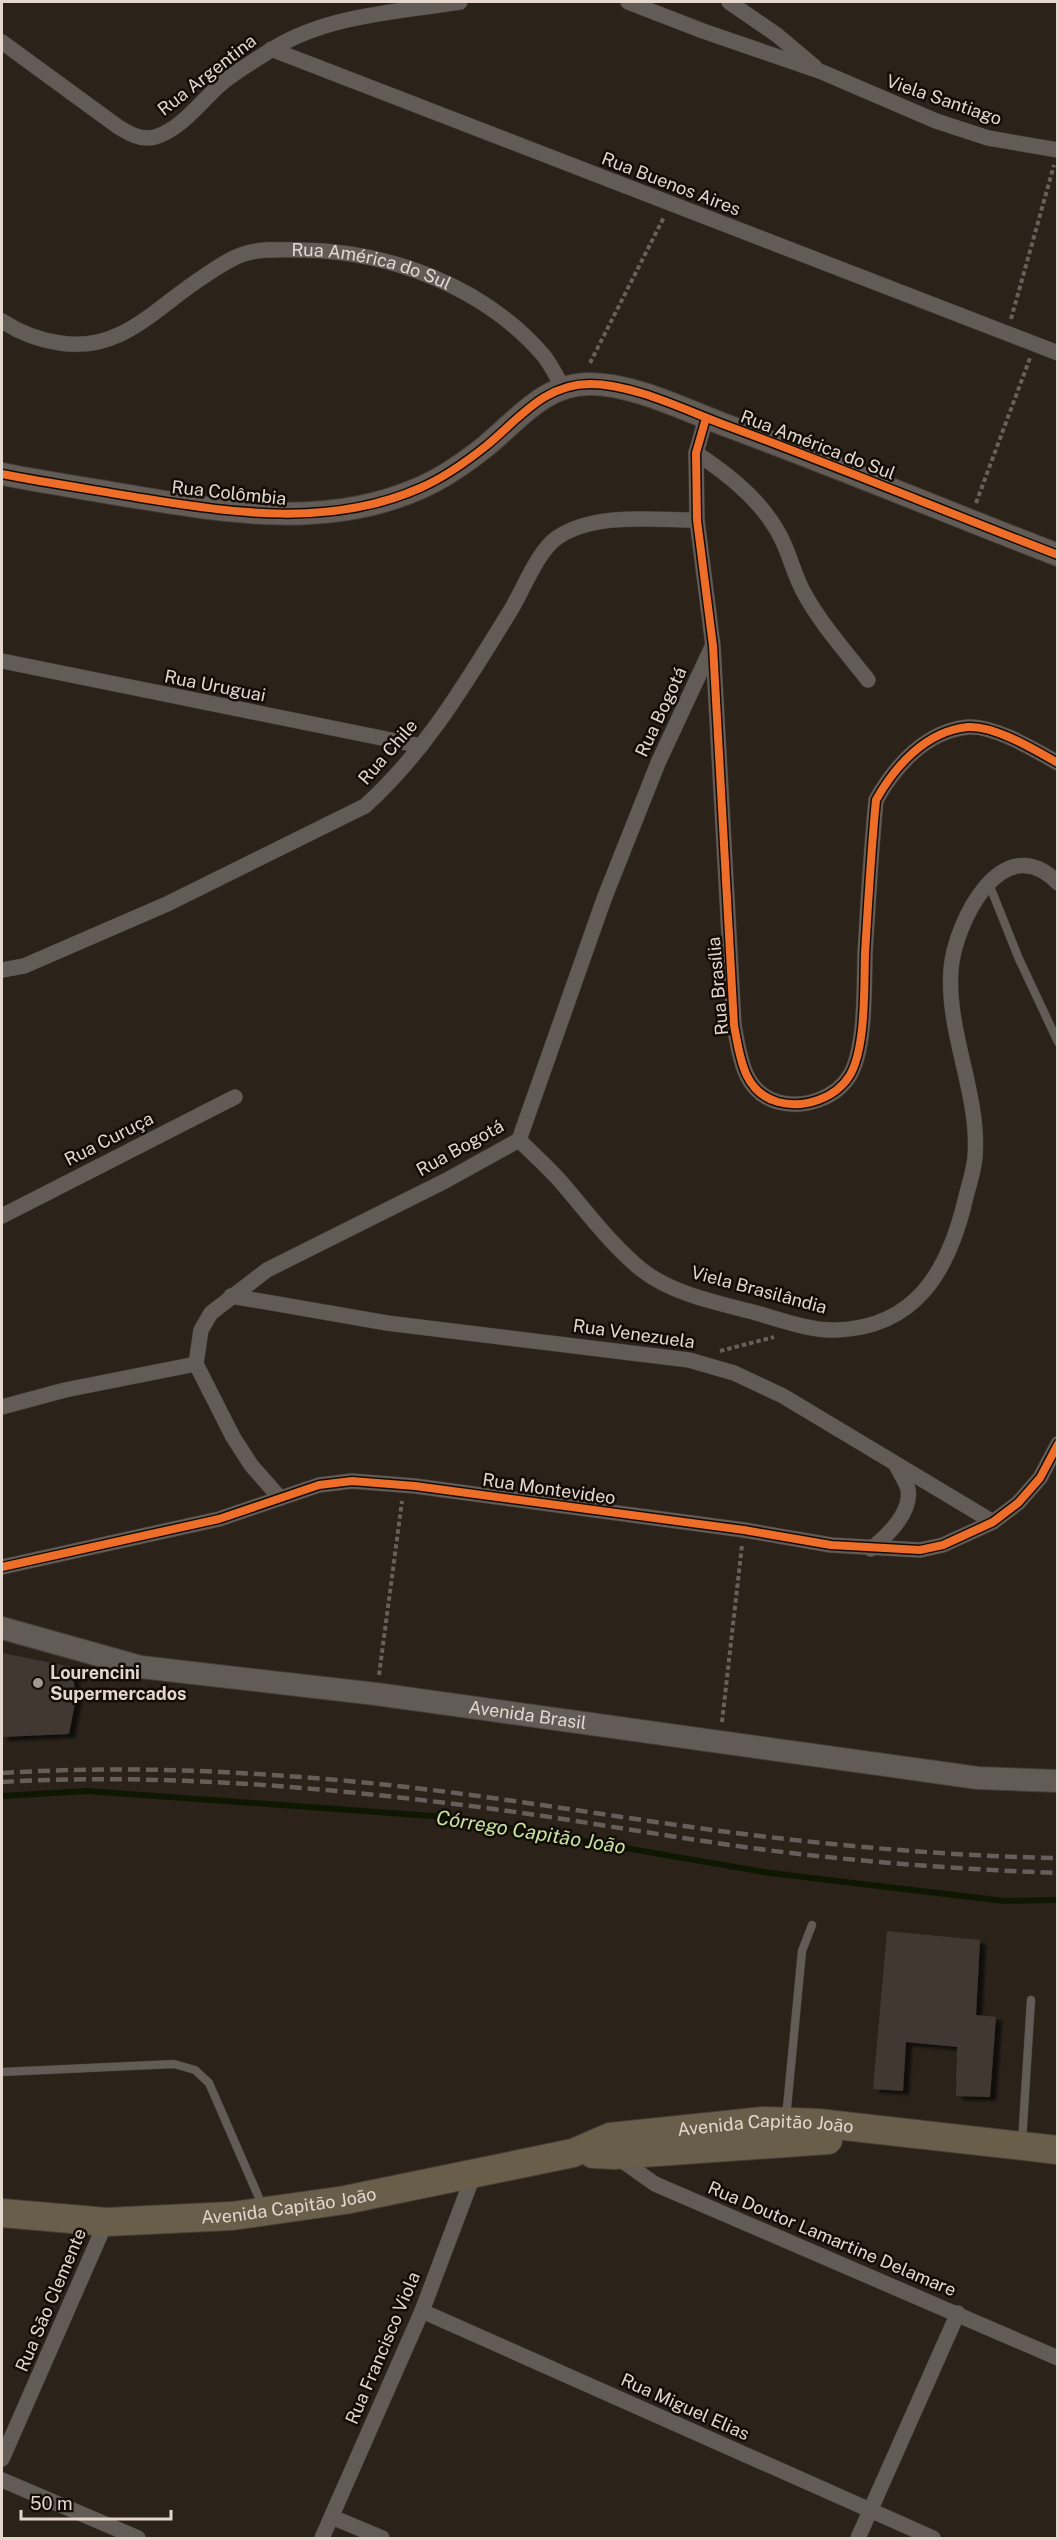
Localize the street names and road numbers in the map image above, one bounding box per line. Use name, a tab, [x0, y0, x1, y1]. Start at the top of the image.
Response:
street label: Rua Argentina	[153, 30, 260, 120]
street label: Viela Santiago	[884, 70, 1005, 129]
street label: Rua Buenos Aires	[599, 147, 744, 220]
street label: Rua América do Sul	[291, 239, 455, 294]
street label: Rua América do Sul	[738, 405, 898, 484]
street label: Rua Colômbia	[171, 476, 287, 509]
street label: Rua Bogotá	[631, 664, 690, 760]
street label: Rua Uruguai	[163, 665, 267, 706]
street label: Rua Chile	[354, 715, 422, 789]
street label: Rua Brasília	[703, 936, 732, 1036]
street label: Rua Curuça	[61, 1107, 157, 1170]
street label: Rua Bogotá	[412, 1115, 507, 1180]
street label: Viela Brasilândia	[689, 1261, 829, 1318]
street label: Rua Venezuela	[572, 1315, 696, 1352]
street label: Rua Montevideo	[481, 1469, 617, 1508]
street label: Avenida Brasil	[468, 1696, 588, 1733]
street label: Avenida Capitão João	[676, 2110, 855, 2140]
street label: Rua Doutor Lamartine Delamare	[705, 2177, 959, 2300]
street label: Avenida Capitão João	[201, 2183, 378, 2227]
street label: Rua São Clemente	[11, 2225, 90, 2375]
street label: Rua Francisco Viola	[341, 2268, 424, 2427]
street label: Rua Miguel Elias	[618, 2369, 753, 2444]

